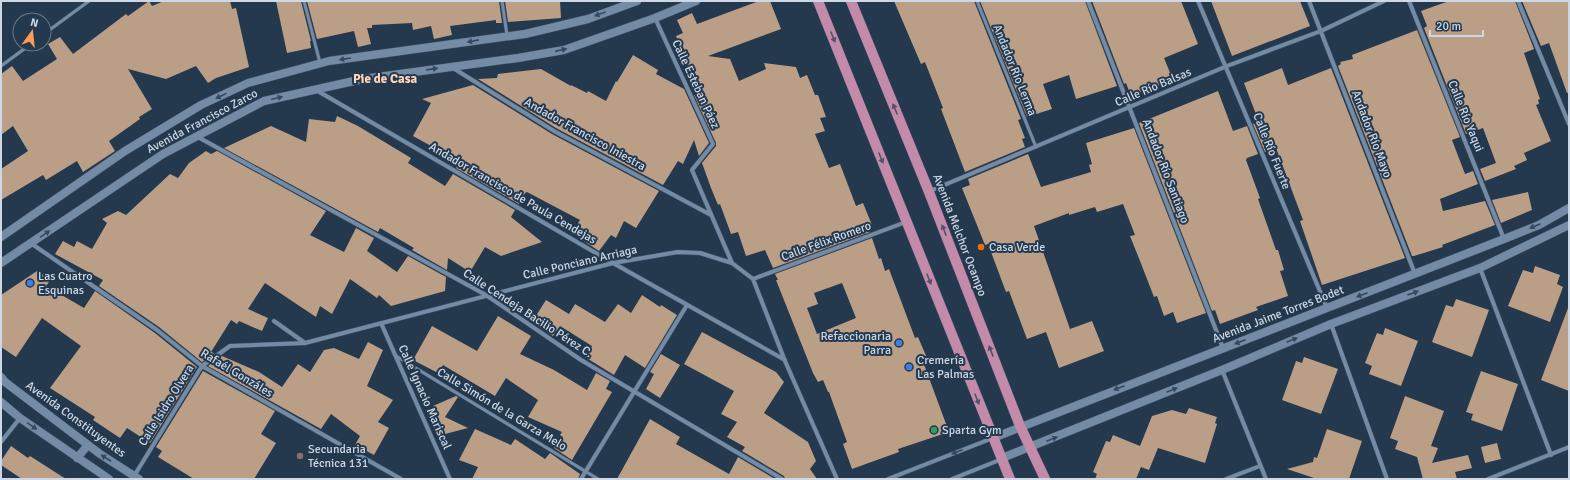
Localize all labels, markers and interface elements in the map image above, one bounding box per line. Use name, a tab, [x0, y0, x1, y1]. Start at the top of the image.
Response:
north arrow	[12, 12, 52, 52]
one-way arrow	[594, 12, 606, 18]
scale bar	[1430, 12, 1483, 38]
text: N	[29, 16, 40, 30]
text: 20 m	[1436, 19, 1461, 34]
street label: Andador Río Lerma	[989, 22, 1040, 118]
one-way arrow	[830, 32, 836, 44]
street label: Calle Esteban Páez	[668, 37, 723, 131]
one-way arrow	[467, 39, 480, 45]
one-way arrow	[555, 46, 567, 52]
one-way arrow	[339, 56, 351, 62]
street label: Calle Río Balsas	[1113, 65, 1194, 110]
one-way arrow	[426, 66, 439, 72]
district label: Pie de Casa	[353, 71, 417, 87]
street label: Calle Río Yaqui	[1444, 78, 1487, 154]
street label: Avenida Francisco Zarco	[144, 86, 260, 157]
street label: Andador Río Mayo	[1348, 88, 1395, 180]
one-way arrow	[215, 93, 226, 99]
one-way arrow	[271, 95, 283, 101]
street label: Andador Francisco Iniestra	[521, 95, 648, 174]
one-way arrow	[892, 102, 898, 114]
street label: Calle Río Fuerte	[1249, 111, 1294, 192]
street label: Andador Río Santiago	[1139, 117, 1192, 226]
street label: Andador Francisco de Paula Cendejas	[426, 139, 599, 248]
one-way arrow	[878, 153, 884, 165]
street label: Avenida Melchor Ocampo	[929, 172, 990, 298]
street label: Calle Félix Romero	[779, 218, 873, 265]
one-way arrow	[940, 223, 946, 235]
one-way arrow	[1528, 224, 1540, 230]
one-way arrow	[40, 230, 51, 238]
place label: Casa Verde	[989, 240, 1045, 255]
street label: Calle Ponciano Arriaga	[522, 242, 639, 283]
marker: Casa Verde	[976, 242, 986, 252]
street label: Calle Cendeja Bacilio Pérez C.	[460, 266, 595, 361]
place label: Las Cuatro Esquinas	[38, 269, 92, 298]
one-way arrow	[926, 273, 932, 285]
marker: Las Cuatro Esquinas	[25, 278, 35, 288]
street label: Avenida Jaime Torres Bodet	[1210, 282, 1346, 346]
one-way arrow	[1408, 290, 1420, 296]
one-way arrow	[1355, 292, 1367, 298]
place label: Refaccionaria Parra	[820, 329, 891, 358]
one-way arrow	[1287, 337, 1299, 343]
marker: Refaccionaria Parra	[894, 338, 904, 348]
one-way arrow	[1234, 339, 1246, 345]
street label: Calle Ignacio Mariscal	[395, 342, 455, 452]
one-way arrow	[988, 345, 994, 356]
street label: Rafaél Gonzáles	[198, 346, 276, 401]
place label: Cremería Las Palmas	[917, 353, 974, 382]
street label: Calle Isidro Olvera	[135, 362, 197, 449]
marker: Cremería Las Palmas	[904, 362, 914, 372]
street label: Calle Simón de la Garza Melo	[434, 365, 569, 454]
street label: Avenida Constituyentes	[23, 378, 129, 461]
one-way arrow	[1113, 386, 1125, 392]
one-way arrow	[1167, 387, 1179, 393]
one-way arrow	[975, 394, 981, 406]
one-way arrow	[26, 423, 37, 430]
place label: Sparta Gym	[942, 423, 1002, 438]
marker: Sparta Gym	[929, 425, 939, 435]
one-way arrow	[1046, 435, 1058, 441]
place label: Secundaria Técnica 131	[308, 442, 368, 471]
one-way arrow	[951, 449, 962, 455]
marker: Secundaria Técnica 131	[295, 451, 305, 461]
one-way arrow	[101, 454, 111, 462]

